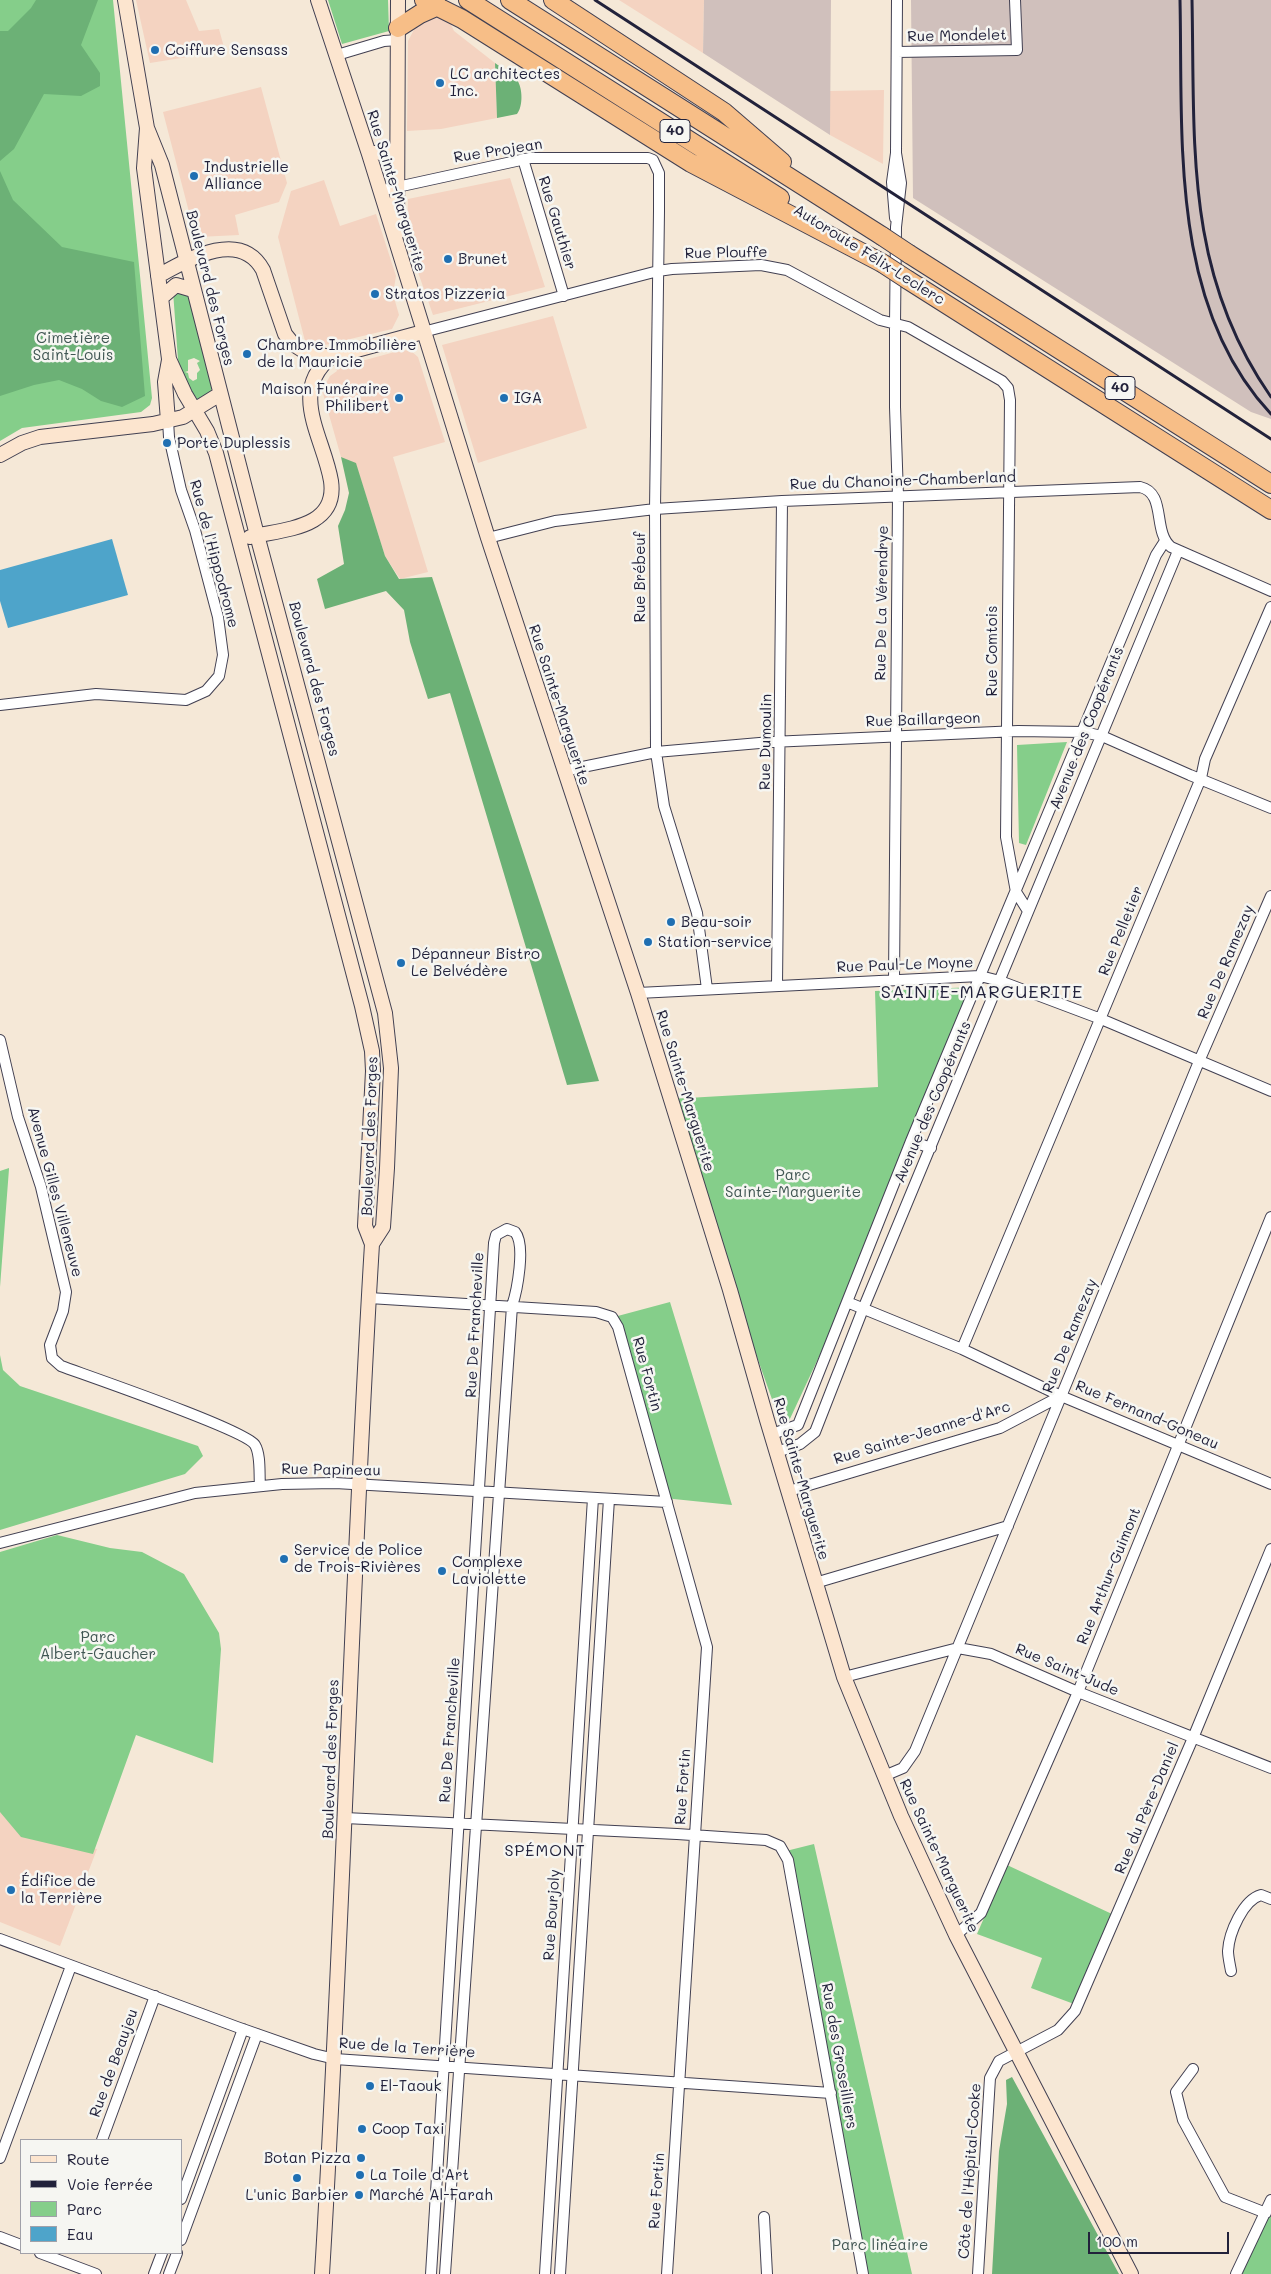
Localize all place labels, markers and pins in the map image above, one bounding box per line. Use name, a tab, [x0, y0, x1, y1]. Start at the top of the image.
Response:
place label: Coiffure Sensass	[165, 41, 288, 59]
marker: Coiffure Sensass	[149, 44, 161, 56]
place label: LC architectes Inc.	[450, 65, 560, 100]
marker: LC architectes Inc.	[434, 77, 446, 89]
place label: Industrielle Alliance	[204, 158, 289, 193]
marker: Industrielle Alliance	[188, 170, 200, 182]
place label: Brunet	[458, 250, 507, 268]
marker: Brunet	[442, 253, 454, 265]
place label: Stratos Pizzeria	[385, 285, 506, 303]
marker: Stratos Pizzeria	[369, 288, 381, 300]
place label: Chambre Immobilière de la Mauricie	[257, 336, 417, 371]
marker: Chambre Immobilière de la Mauricie	[241, 348, 253, 360]
place label: Maison Funéraire Philibert	[261, 380, 389, 415]
place label: IGA	[514, 389, 542, 407]
marker: Maison Funéraire Philibert	[393, 392, 405, 404]
marker: IGA	[498, 392, 510, 404]
place label: Porte Duplessis	[177, 434, 291, 452]
marker: Porte Duplessis	[161, 437, 173, 449]
place label: Beau-soir	[681, 913, 752, 931]
marker: Beau-soir	[665, 916, 677, 928]
place label: Station-service	[658, 933, 772, 951]
marker: Station-service	[642, 936, 654, 948]
place label: Dépanneur Bistro Le Belvédère	[411, 945, 540, 980]
marker: Dépanneur Bistro Le Belvédère	[395, 957, 407, 969]
place label: Service de Police de Trois-Rivières	[294, 1541, 423, 1576]
marker: Service de Police de Trois-Rivières	[278, 1553, 290, 1565]
place label: Complexe Laviolette	[452, 1553, 526, 1588]
marker: Complexe Laviolette	[436, 1565, 448, 1577]
place label: Édifice de la Terrière	[21, 1872, 102, 1907]
marker: Édifice de la Terrière	[5, 1884, 17, 1896]
place label: El-Taouk	[380, 2077, 441, 2095]
marker: El-Taouk	[364, 2080, 376, 2092]
place label: Coop Taxi	[372, 2120, 444, 2138]
marker: Coop Taxi	[356, 2123, 368, 2135]
place label: Botan Pizza	[264, 2149, 351, 2167]
marker: Botan Pizza	[355, 2152, 367, 2164]
place label: La Toile d'Art	[370, 2166, 469, 2184]
marker: La Toile d'Art	[354, 2169, 366, 2181]
marker: L'unic Barbier	[291, 2172, 303, 2184]
place label: L'unic Barbier	[245, 2186, 349, 2204]
place label: Marché Al-Farah	[369, 2186, 493, 2204]
marker: Marché Al-Farah	[353, 2189, 365, 2201]

